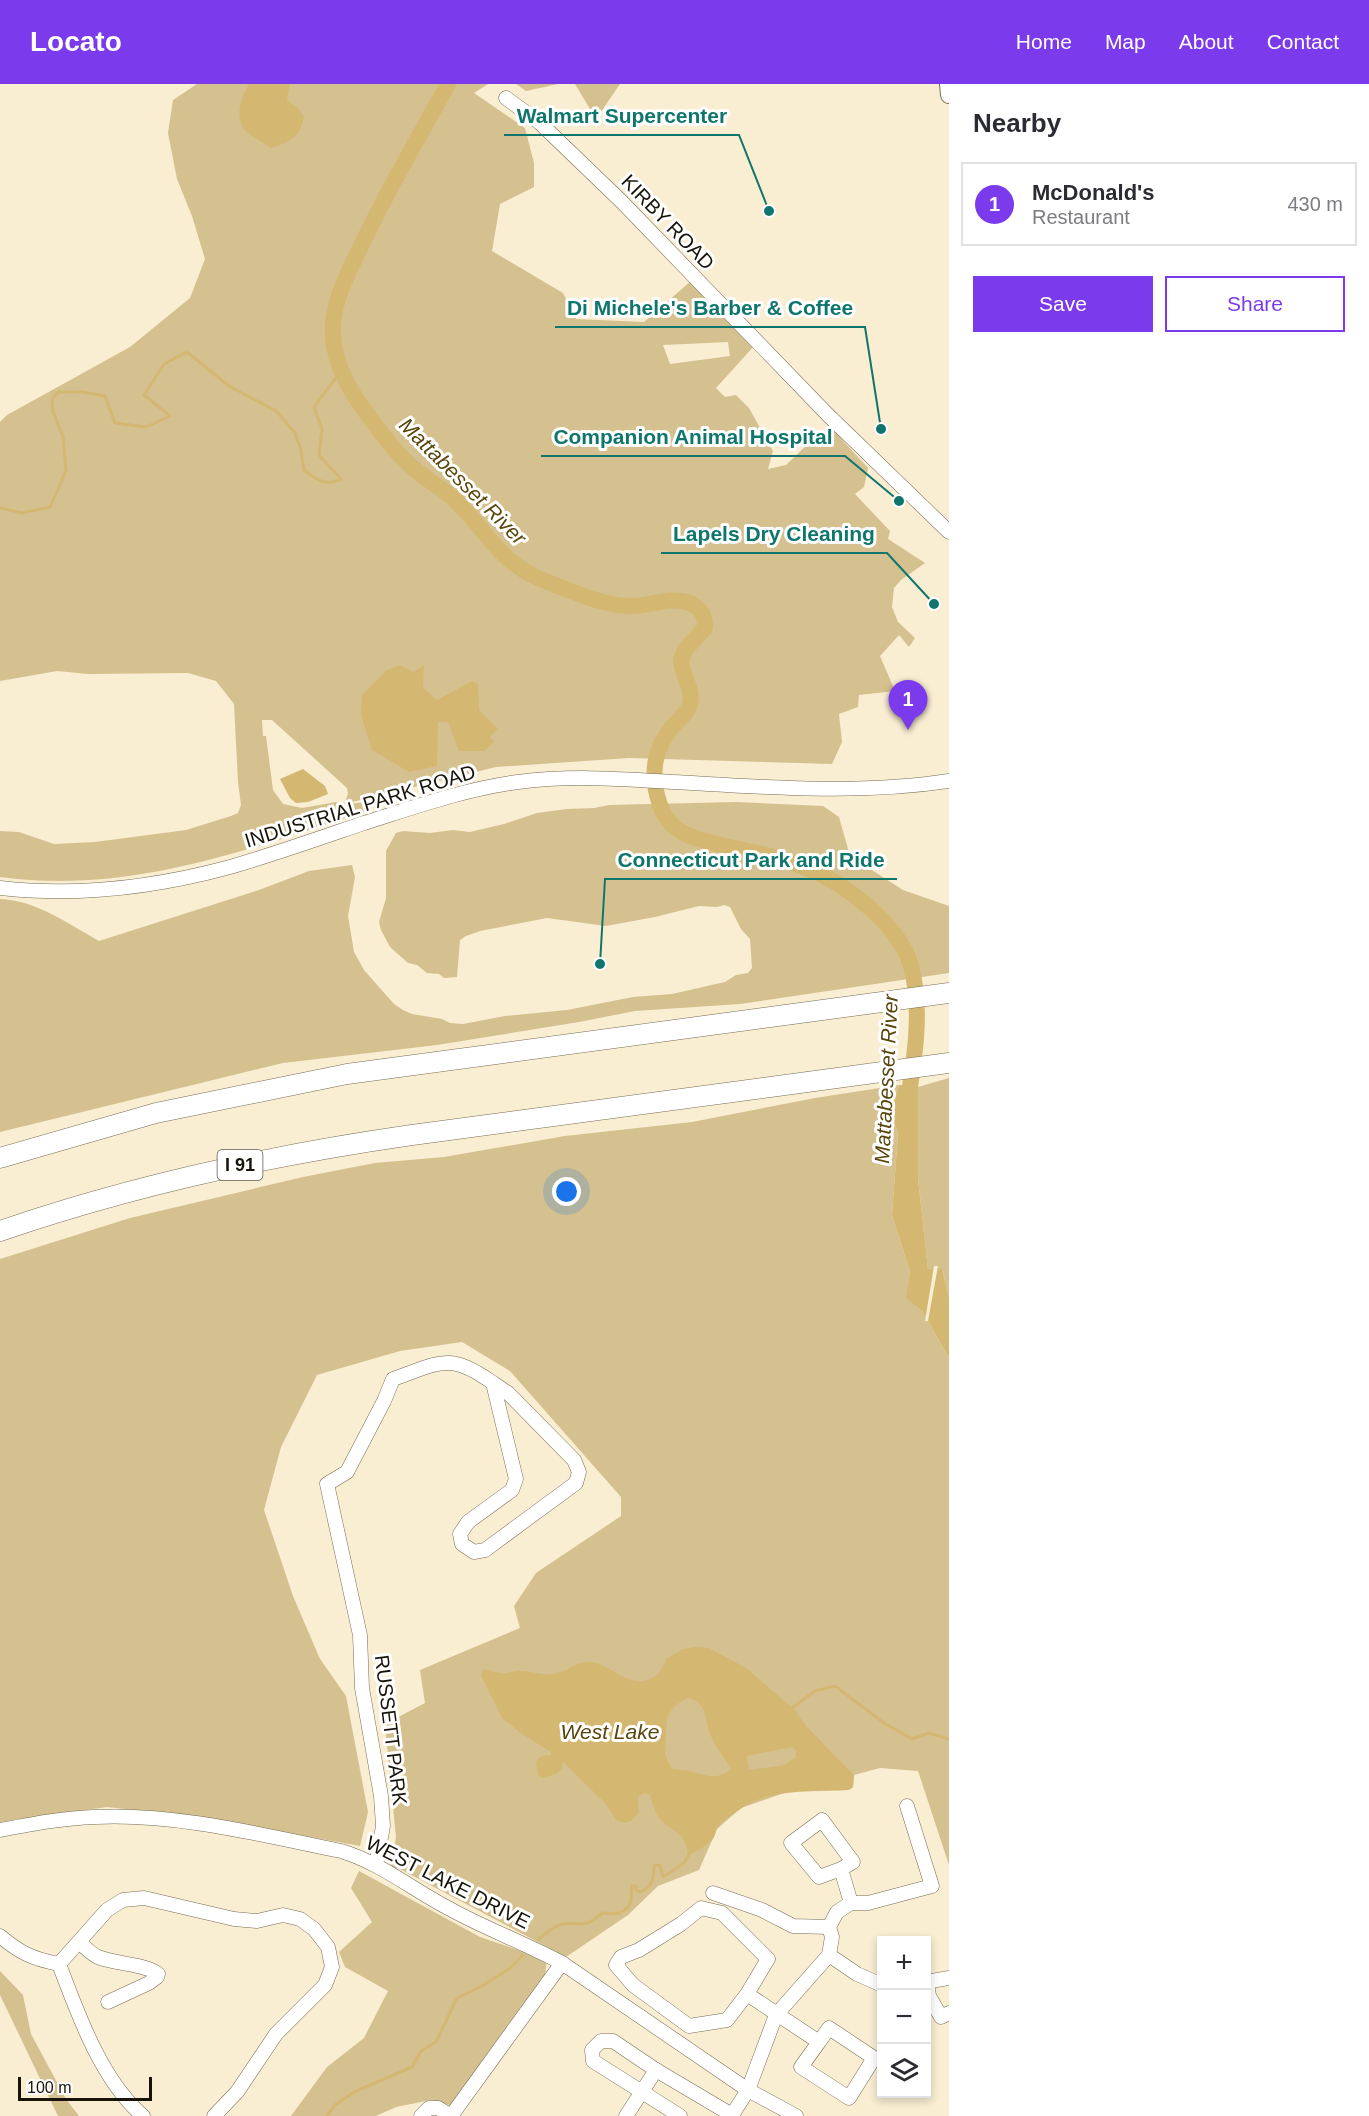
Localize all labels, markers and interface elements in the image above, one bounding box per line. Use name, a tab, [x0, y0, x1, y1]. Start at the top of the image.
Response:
text: Locato	[30, 26, 122, 57]
text: Home	[1016, 30, 1072, 53]
text: Map	[1105, 30, 1146, 53]
text: About	[1179, 30, 1234, 53]
text: Contact	[1267, 30, 1339, 53]
callout: Walmart Supercenter	[504, 96, 739, 135]
text: Walmart Supercenter	[517, 104, 727, 127]
text: Nearby	[973, 108, 1061, 138]
street label: KIRBY ROAD	[617, 170, 719, 274]
text: McDonald's	[1032, 180, 1155, 205]
text: 1	[989, 193, 1000, 215]
text: 430 m	[1287, 193, 1343, 215]
text: Restaurant	[1032, 206, 1130, 228]
button: Save	[973, 276, 1153, 332]
button: Share	[1165, 276, 1345, 332]
callout: Di Michele's Barber & Coffee	[555, 288, 865, 327]
text: Di Michele's Barber & Coffee	[567, 296, 853, 319]
water label: Mattabesset River	[395, 413, 532, 550]
callout: Companion Animal Hospital	[541, 417, 845, 456]
text: Companion Animal Hospital	[553, 425, 833, 448]
callout: Lapels Dry Cleaning	[661, 514, 887, 553]
text: Lapels Dry Cleaning	[673, 522, 875, 545]
pin: 1	[888, 680, 928, 730]
street label: INDUSTRIAL PARK ROAD	[242, 760, 478, 852]
callout: Connecticut Park and Ride	[605, 840, 897, 879]
text: Connecticut Park and Ride	[617, 848, 885, 871]
water label: Mattabesset River	[870, 993, 902, 1164]
road number: I 91	[218, 1150, 262, 1180]
your location	[552, 1177, 581, 1206]
street label: RUSSETT PARK	[371, 1653, 411, 1807]
water label: West Lake	[561, 1720, 659, 1743]
street label: WEST LAKE DRIVE	[362, 1831, 534, 1933]
map controls	[877, 1936, 931, 2098]
button: +	[877, 1936, 931, 1990]
button: −	[877, 1990, 931, 2044]
button: layers	[877, 2044, 931, 2098]
scale bar	[18, 2074, 152, 2102]
text: 100 m	[27, 2079, 71, 2096]

